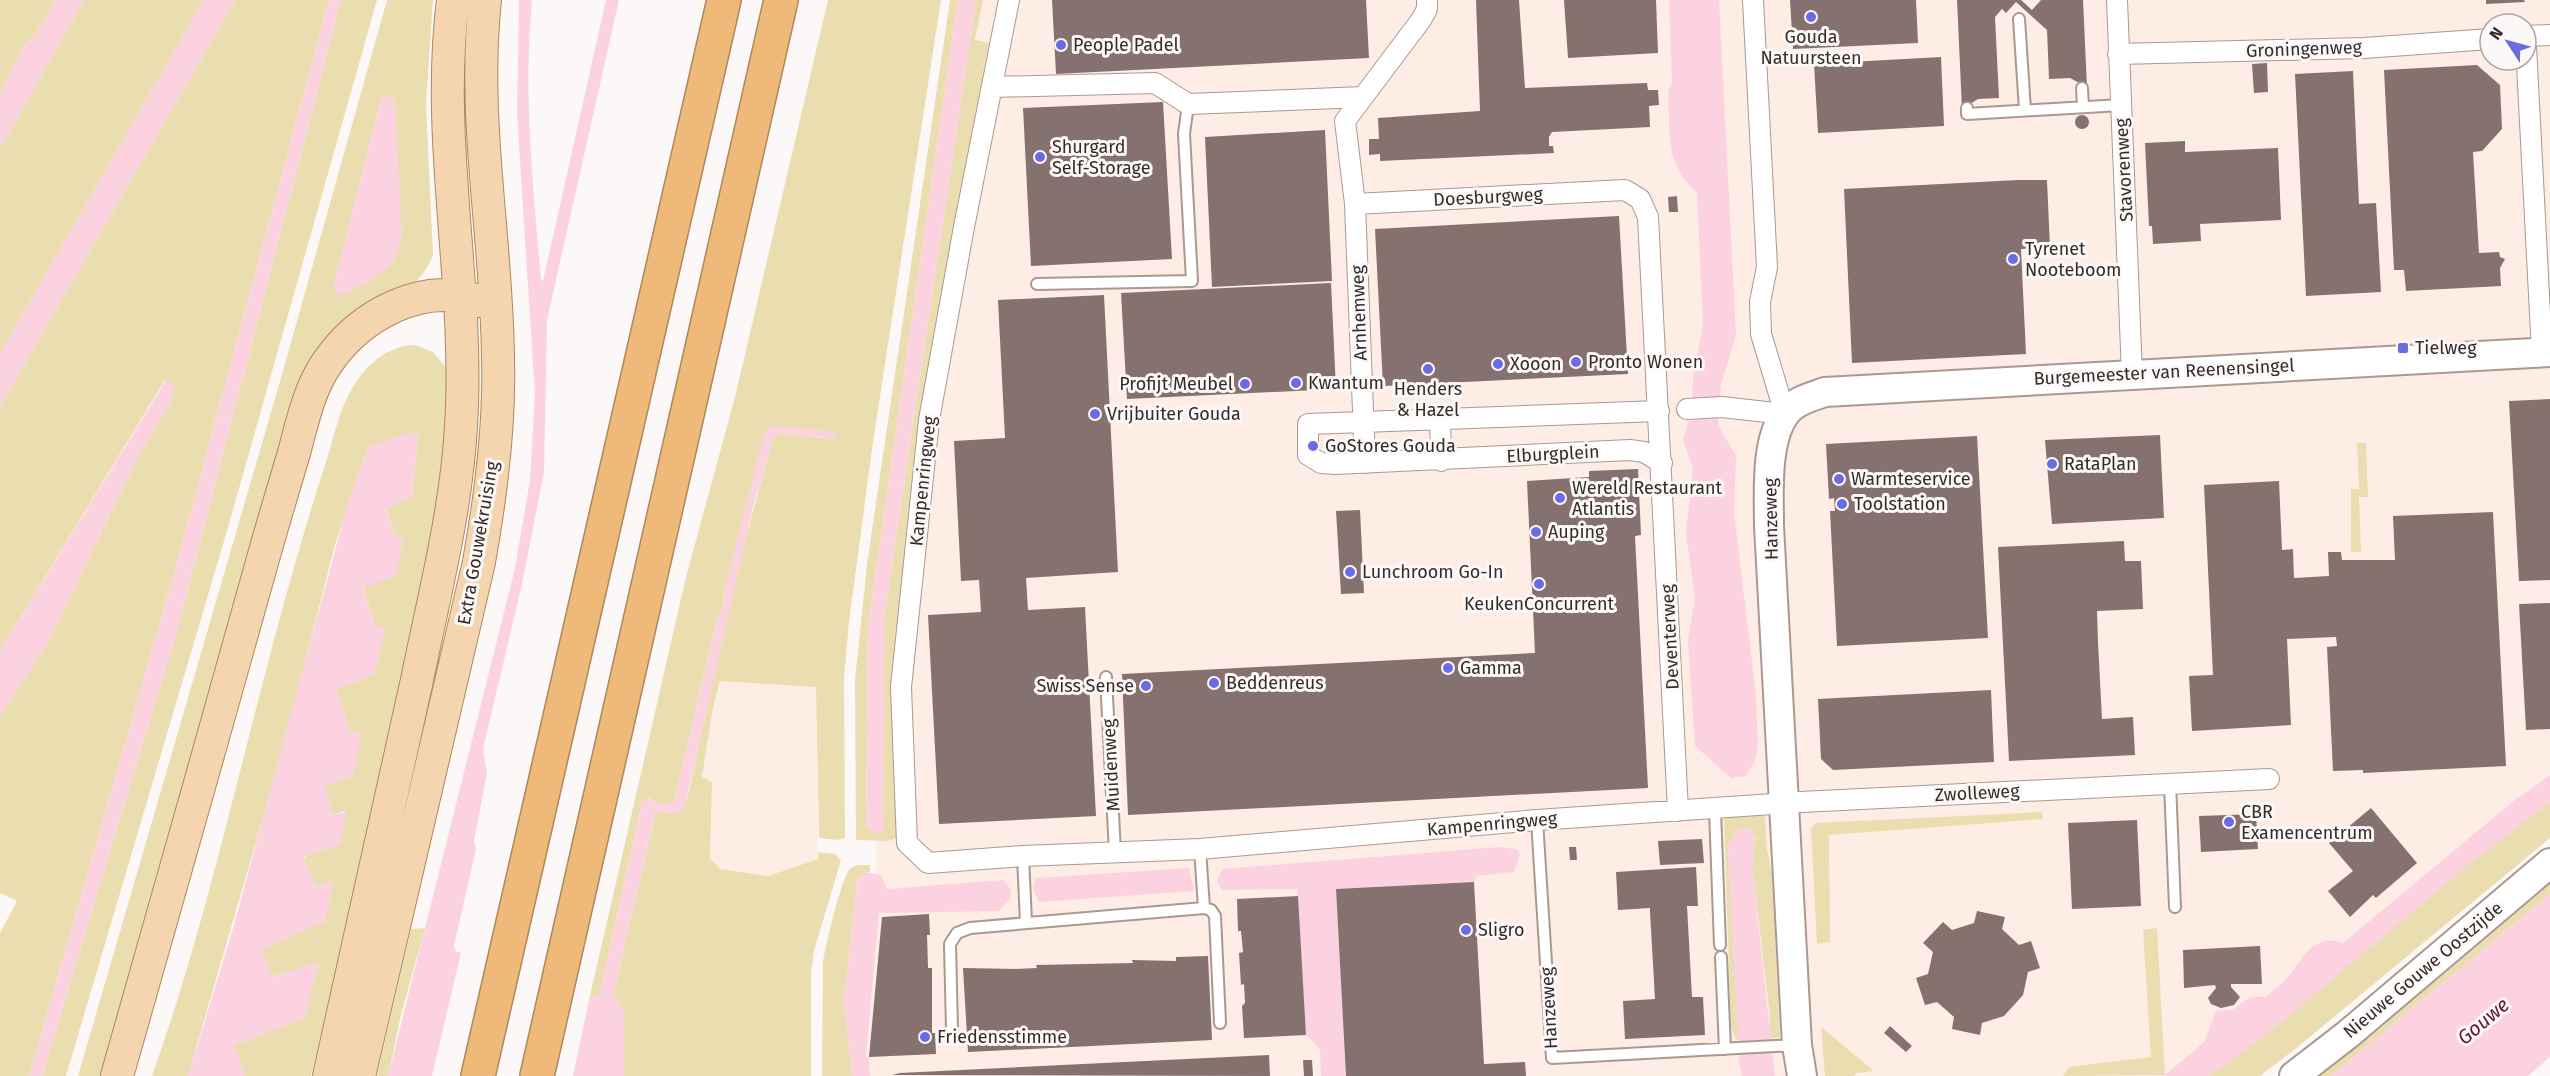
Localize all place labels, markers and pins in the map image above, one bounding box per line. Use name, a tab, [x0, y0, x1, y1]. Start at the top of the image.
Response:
marker: Gouda Natuursteen	[1804, 10, 1818, 24]
place label: Gouda Natuursteen	[1760, 26, 1862, 69]
place label: People Padel	[1073, 34, 1179, 56]
marker: People Padel	[1054, 38, 1068, 52]
place label: Shurgard Self-Storage	[1052, 136, 1150, 179]
marker: Shurgard Self-Storage	[1033, 150, 1047, 164]
place label: Tyrenet Nooteboom	[2025, 238, 2122, 281]
marker: Tyrenet Nooteboom	[2006, 252, 2020, 266]
place label: Tielweg	[2415, 337, 2477, 359]
marker: Tielweg	[2396, 341, 2410, 355]
place label: Pronto Wonen	[1588, 351, 1703, 373]
place label: Xooon	[1510, 353, 1562, 375]
marker: Pronto Wonen	[1569, 355, 1583, 369]
marker: Xooon	[1491, 357, 1505, 371]
marker: Henders & Hazel	[1421, 362, 1435, 376]
place label: Kwantum	[1308, 372, 1384, 394]
place label: Profijt Meubel	[1119, 373, 1233, 395]
marker: Kwantum	[1289, 376, 1303, 390]
marker: Profijt Meubel	[1238, 377, 1252, 391]
place label: Henders & Hazel	[1394, 378, 1462, 421]
place label: Vrijbuiter Gouda	[1107, 403, 1241, 425]
marker: Vrijbuiter Gouda	[1088, 407, 1102, 421]
place label: GoStores Gouda	[1325, 435, 1456, 457]
marker: GoStores Gouda	[1306, 439, 1320, 453]
place label: RataPlan	[2064, 453, 2136, 475]
marker: RataPlan	[2045, 457, 2059, 471]
place label: Warmteservice	[1851, 468, 1971, 490]
marker: Warmteservice	[1832, 472, 1846, 486]
place label: Wereld Restaurant Atlantis	[1572, 477, 1723, 520]
marker: Wereld Restaurant Atlantis	[1553, 491, 1567, 505]
place label: Toolstation	[1854, 493, 1946, 515]
marker: Toolstation	[1835, 497, 1849, 511]
place label: Auping	[1548, 521, 1605, 543]
marker: Auping	[1529, 525, 1543, 539]
place label: Lunchroom Go-In	[1362, 561, 1503, 583]
marker: Lunchroom Go-In	[1343, 565, 1357, 579]
marker: KeukenConcurrent	[1532, 577, 1546, 591]
place label: KeukenConcurrent	[1464, 593, 1614, 615]
place label: Gamma	[1460, 657, 1522, 679]
marker: Gamma	[1441, 661, 1455, 675]
place label: Beddenreus	[1226, 672, 1324, 694]
place label: Swiss Sense	[1036, 675, 1134, 697]
marker: Beddenreus	[1207, 676, 1221, 690]
marker: Swiss Sense	[1139, 679, 1153, 693]
place label: CBR Examencentrum	[2241, 801, 2373, 844]
marker: CBR Examencentrum	[2222, 815, 2236, 829]
place label: Sligro	[1478, 919, 1524, 941]
marker: Sligro	[1459, 923, 1473, 937]
place label: Friedensstimme	[937, 1026, 1067, 1048]
marker: Friedensstimme	[918, 1030, 932, 1044]

